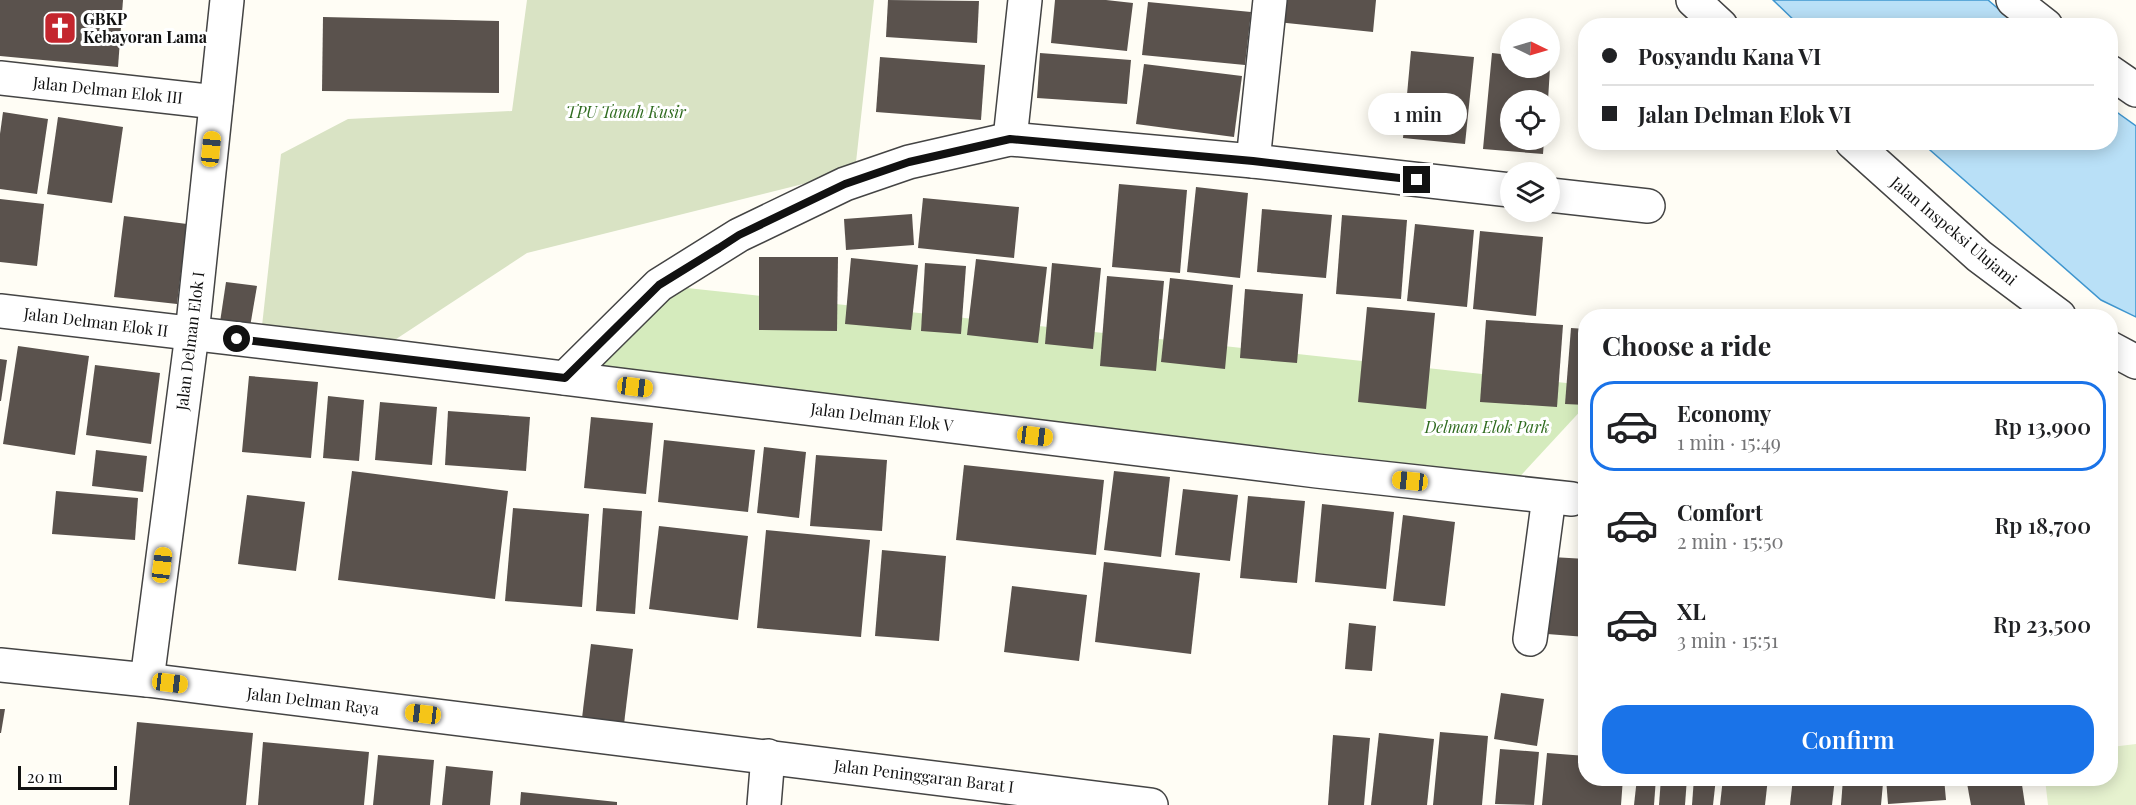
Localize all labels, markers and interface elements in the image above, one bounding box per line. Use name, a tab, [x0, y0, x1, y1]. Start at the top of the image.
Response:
place label: GBKP Kebayoran Lama	[83, 8, 208, 47]
church icon: GBKP Kebayoran Lama	[42, 10, 78, 46]
north arrow	[1500, 18, 1560, 78]
map controls	[1500, 18, 1560, 222]
text: Posyandu Kana VI	[1638, 41, 1821, 71]
street label: Jalan Delman Elok III	[31, 71, 184, 108]
button: locate	[1500, 90, 1560, 150]
callout: 1 min	[1368, 93, 1466, 135]
text: Jalan Delman Elok VI	[1638, 99, 1852, 129]
text: 1 min	[1393, 100, 1442, 127]
park label: TPU Tanah Kusir	[566, 101, 687, 122]
car	[200, 130, 222, 168]
button: layers	[1500, 162, 1560, 222]
route end	[1403, 166, 1430, 193]
street label: Jalan Inspeksi Ulujami	[1886, 171, 2022, 290]
street label: Jalan Delman Elok I	[170, 270, 208, 413]
street label: Jalan Delman Elok II	[22, 302, 169, 341]
route start	[223, 325, 250, 352]
text: Choose a ride	[1602, 327, 1771, 363]
car	[616, 376, 654, 398]
street label: Jalan Delman Elok V	[808, 397, 956, 436]
text: Economy	[1677, 398, 1771, 428]
icon: car	[1605, 399, 1659, 453]
text: Rp 13,900	[1994, 411, 2091, 441]
park label: Delman Elok Park	[1424, 416, 1549, 437]
car	[1016, 425, 1054, 447]
text: 1 min · 15:49	[1677, 428, 1781, 455]
car	[1391, 470, 1429, 492]
text: Comfort	[1677, 497, 1763, 527]
icon: car	[1605, 498, 1659, 552]
text: Rp 18,700	[1994, 510, 2091, 540]
text: 2 min · 15:50	[1677, 527, 1783, 554]
car	[151, 546, 173, 584]
text: XL	[1677, 596, 1706, 626]
icon: car	[1605, 597, 1659, 651]
text: Rp 23,500	[1993, 609, 2091, 639]
text: 3 min · 15:51	[1677, 626, 1778, 653]
car	[151, 672, 189, 694]
street label: Jalan Delman Raya	[245, 682, 380, 719]
car	[404, 703, 442, 725]
button: Confirm	[1602, 705, 2094, 774]
street label: Jalan Peninggaran Barat I	[832, 754, 1015, 797]
scale bar	[18, 763, 117, 790]
text: 20 m	[27, 766, 62, 787]

